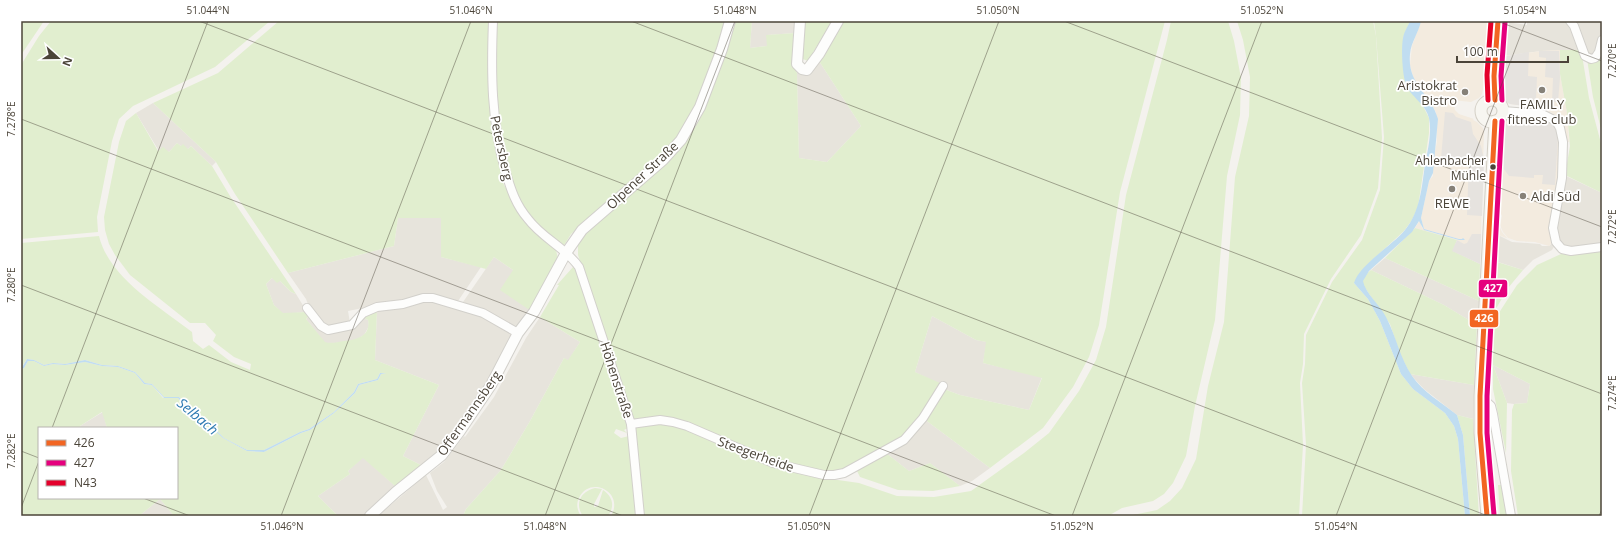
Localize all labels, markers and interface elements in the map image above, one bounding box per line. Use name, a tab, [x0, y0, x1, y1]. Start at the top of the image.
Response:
text: 51.044°N	[186, 3, 230, 17]
text: 51.046°N	[449, 3, 493, 17]
text: 51.048°N	[713, 3, 757, 17]
text: 51.050°N	[976, 3, 1020, 17]
text: 51.052°N	[1240, 3, 1284, 17]
text: 51.054°N	[1503, 3, 1547, 17]
north arrow	[38, 38, 78, 78]
scale bar	[1457, 38, 1568, 64]
text: 100 m	[1463, 43, 1498, 60]
text: 7.270°E	[1605, 43, 1619, 79]
text: N	[59, 55, 76, 69]
place label: Aristokrat Bistro	[1398, 76, 1457, 109]
marker: FAMILY fitness club	[1537, 85, 1547, 95]
marker: Aristokrat Bistro	[1460, 87, 1470, 97]
place label: FAMILY fitness club	[1508, 95, 1576, 128]
text: 7.278°E	[4, 101, 18, 137]
street label: Petersberg	[486, 114, 518, 182]
street label: Olpener Straße	[602, 137, 682, 213]
place label: Ahlenbacher Mühle	[1415, 152, 1486, 184]
marker: Ahlenbacher Mühle	[1488, 162, 1498, 172]
marker: REWE	[1447, 184, 1457, 194]
place label: Aldi Süd	[1531, 187, 1580, 205]
marker: Aldi Süd	[1518, 191, 1528, 201]
place label: REWE	[1435, 194, 1469, 212]
text: 7.272°E	[1605, 209, 1619, 245]
text: 7.280°E	[4, 267, 18, 303]
line badge: 427	[1478, 279, 1508, 298]
text: 427	[1484, 280, 1502, 295]
line badge: 426	[1469, 309, 1499, 328]
text: 426	[1475, 310, 1493, 325]
street label: Höhenstraße	[596, 339, 638, 421]
street label: Offermannsberg	[433, 367, 505, 459]
text: 7.274°E	[1605, 375, 1619, 411]
water label: Selbach	[174, 393, 222, 439]
legend	[38, 427, 178, 499]
street label: Steegerheide	[715, 432, 797, 476]
text: 7.282°E	[4, 433, 18, 469]
text: 426	[74, 434, 95, 451]
text: 427	[74, 454, 95, 471]
text: N43	[74, 474, 97, 491]
text: 51.046°N	[260, 519, 304, 533]
text: 51.048°N	[523, 519, 567, 533]
text: 51.050°N	[787, 519, 831, 533]
text: 51.052°N	[1050, 519, 1094, 533]
text: 51.054°N	[1314, 519, 1358, 533]

